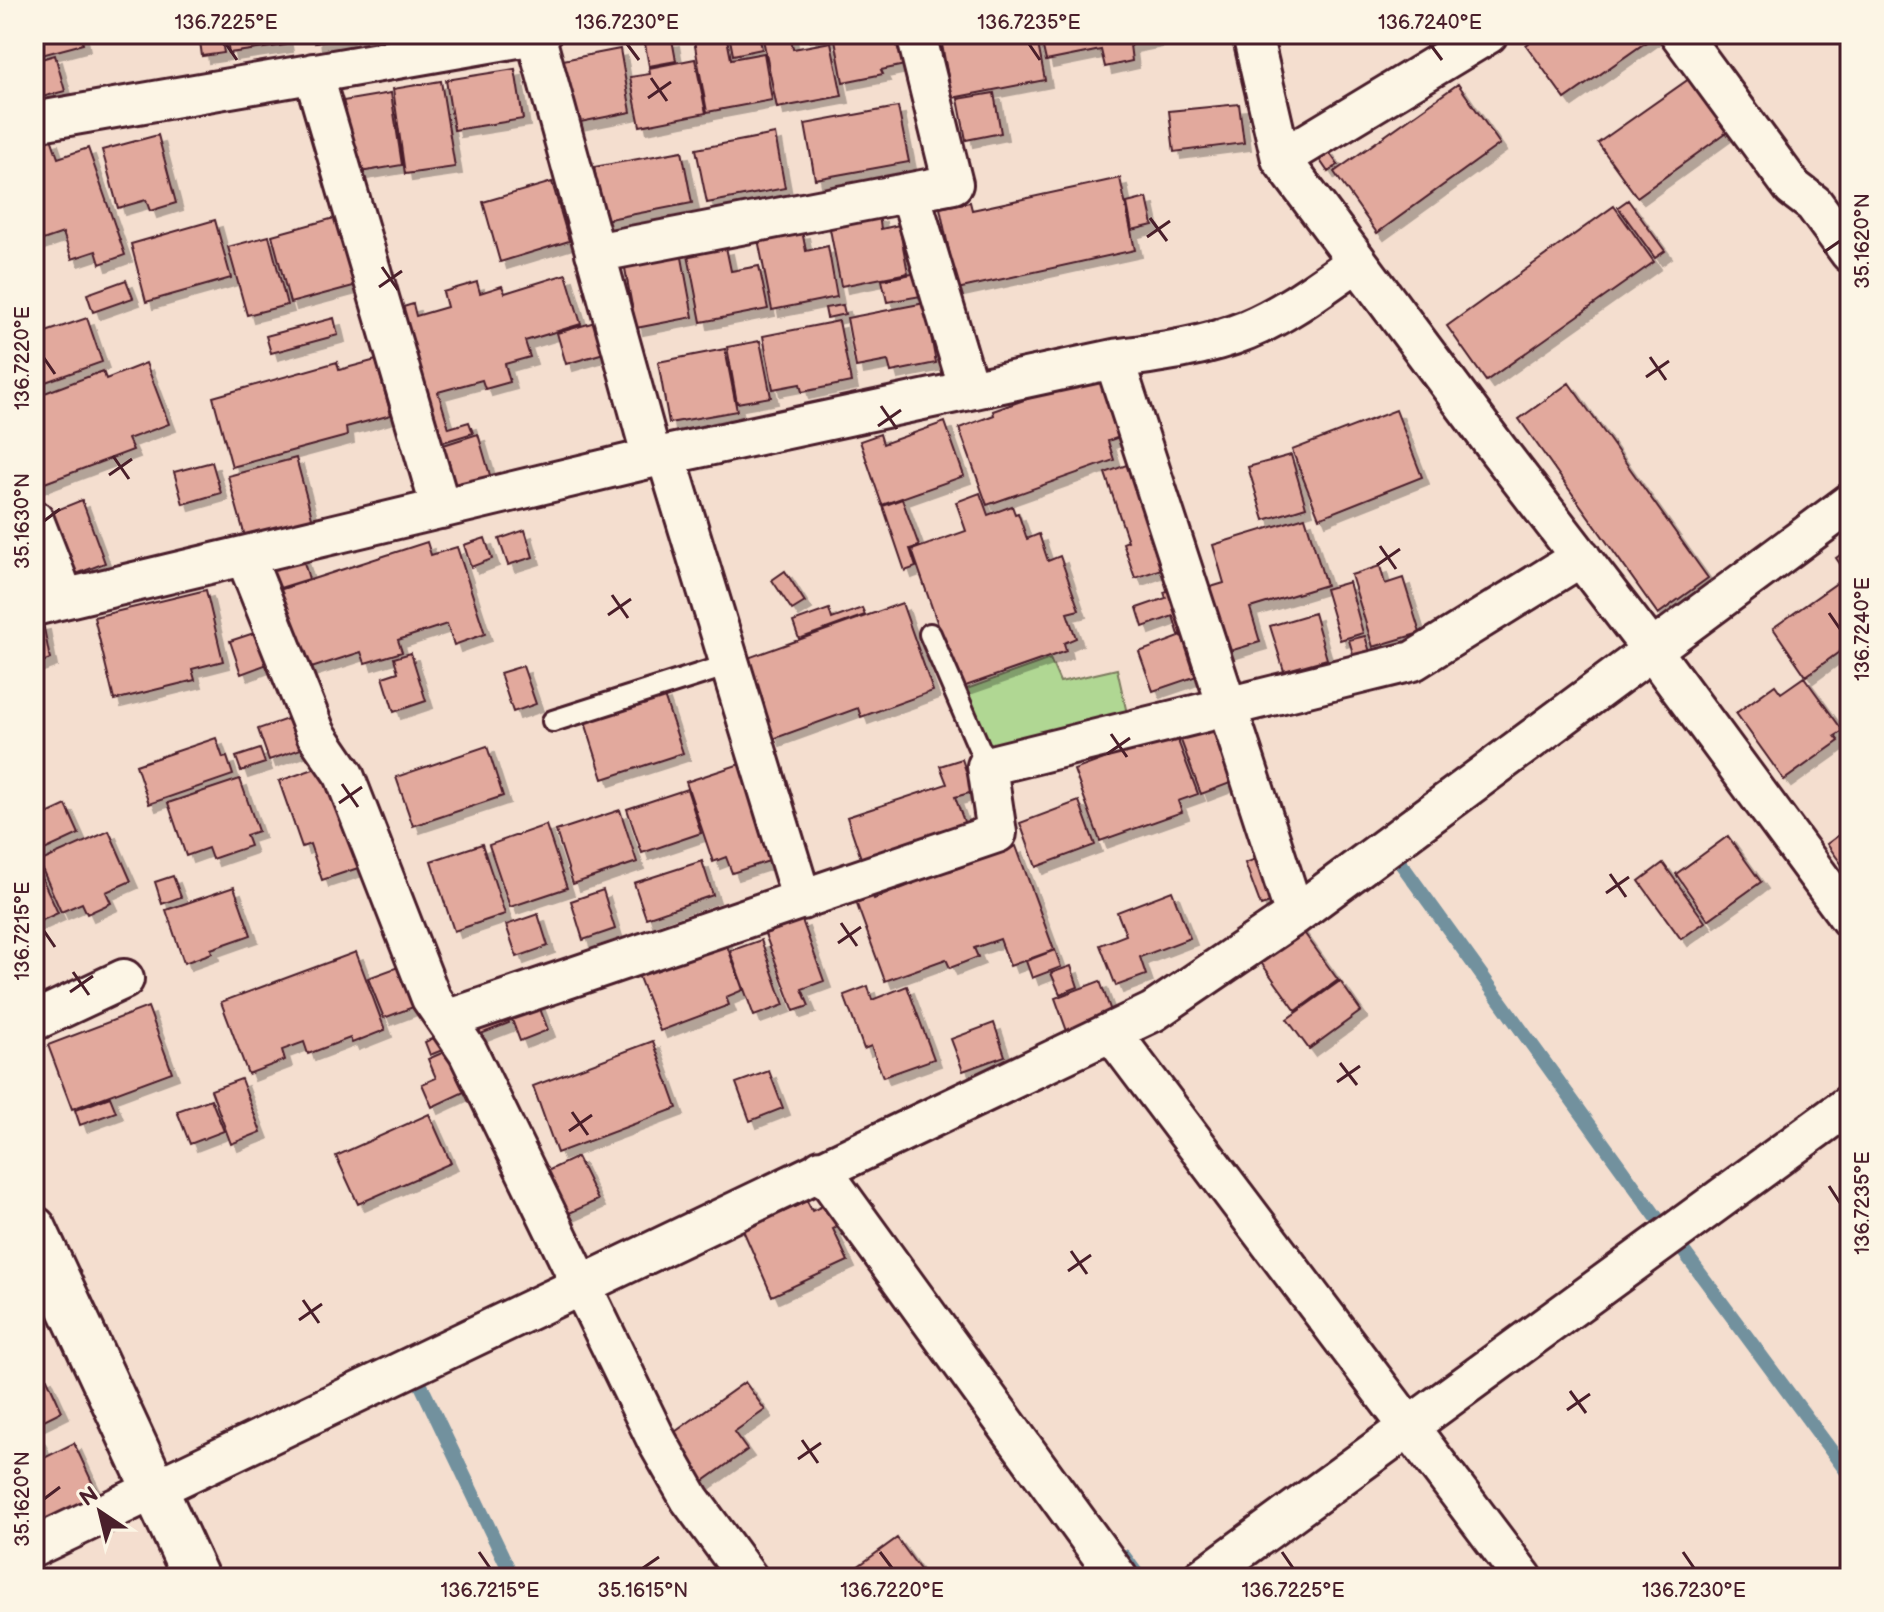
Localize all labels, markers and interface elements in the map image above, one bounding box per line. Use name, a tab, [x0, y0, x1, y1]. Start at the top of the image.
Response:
text: 136.7225°E	[174, 11, 278, 35]
text: 136.7230°E	[575, 11, 679, 35]
text: 136.7235°E	[977, 11, 1081, 35]
text: 136.7240°E	[1378, 11, 1482, 35]
text: 35.1620°N	[1851, 193, 1875, 289]
text: 136.7220°E	[11, 306, 35, 410]
text: 35.1630°N	[11, 473, 35, 569]
text: 136.7240°E	[1851, 577, 1875, 681]
text: 136.7215°E	[11, 882, 35, 980]
text: 136.7235°E	[1851, 1151, 1875, 1255]
text: 35.1620°N	[11, 1451, 35, 1547]
north arrow	[60, 1472, 140, 1552]
text: N	[75, 1481, 104, 1513]
text: 136.7215°E	[441, 1579, 539, 1603]
text: 35.1615°N	[598, 1579, 688, 1603]
text: 136.7220°E	[840, 1579, 944, 1603]
text: 136.7225°E	[1241, 1579, 1345, 1603]
text: 136.7230°E	[1642, 1579, 1746, 1603]

